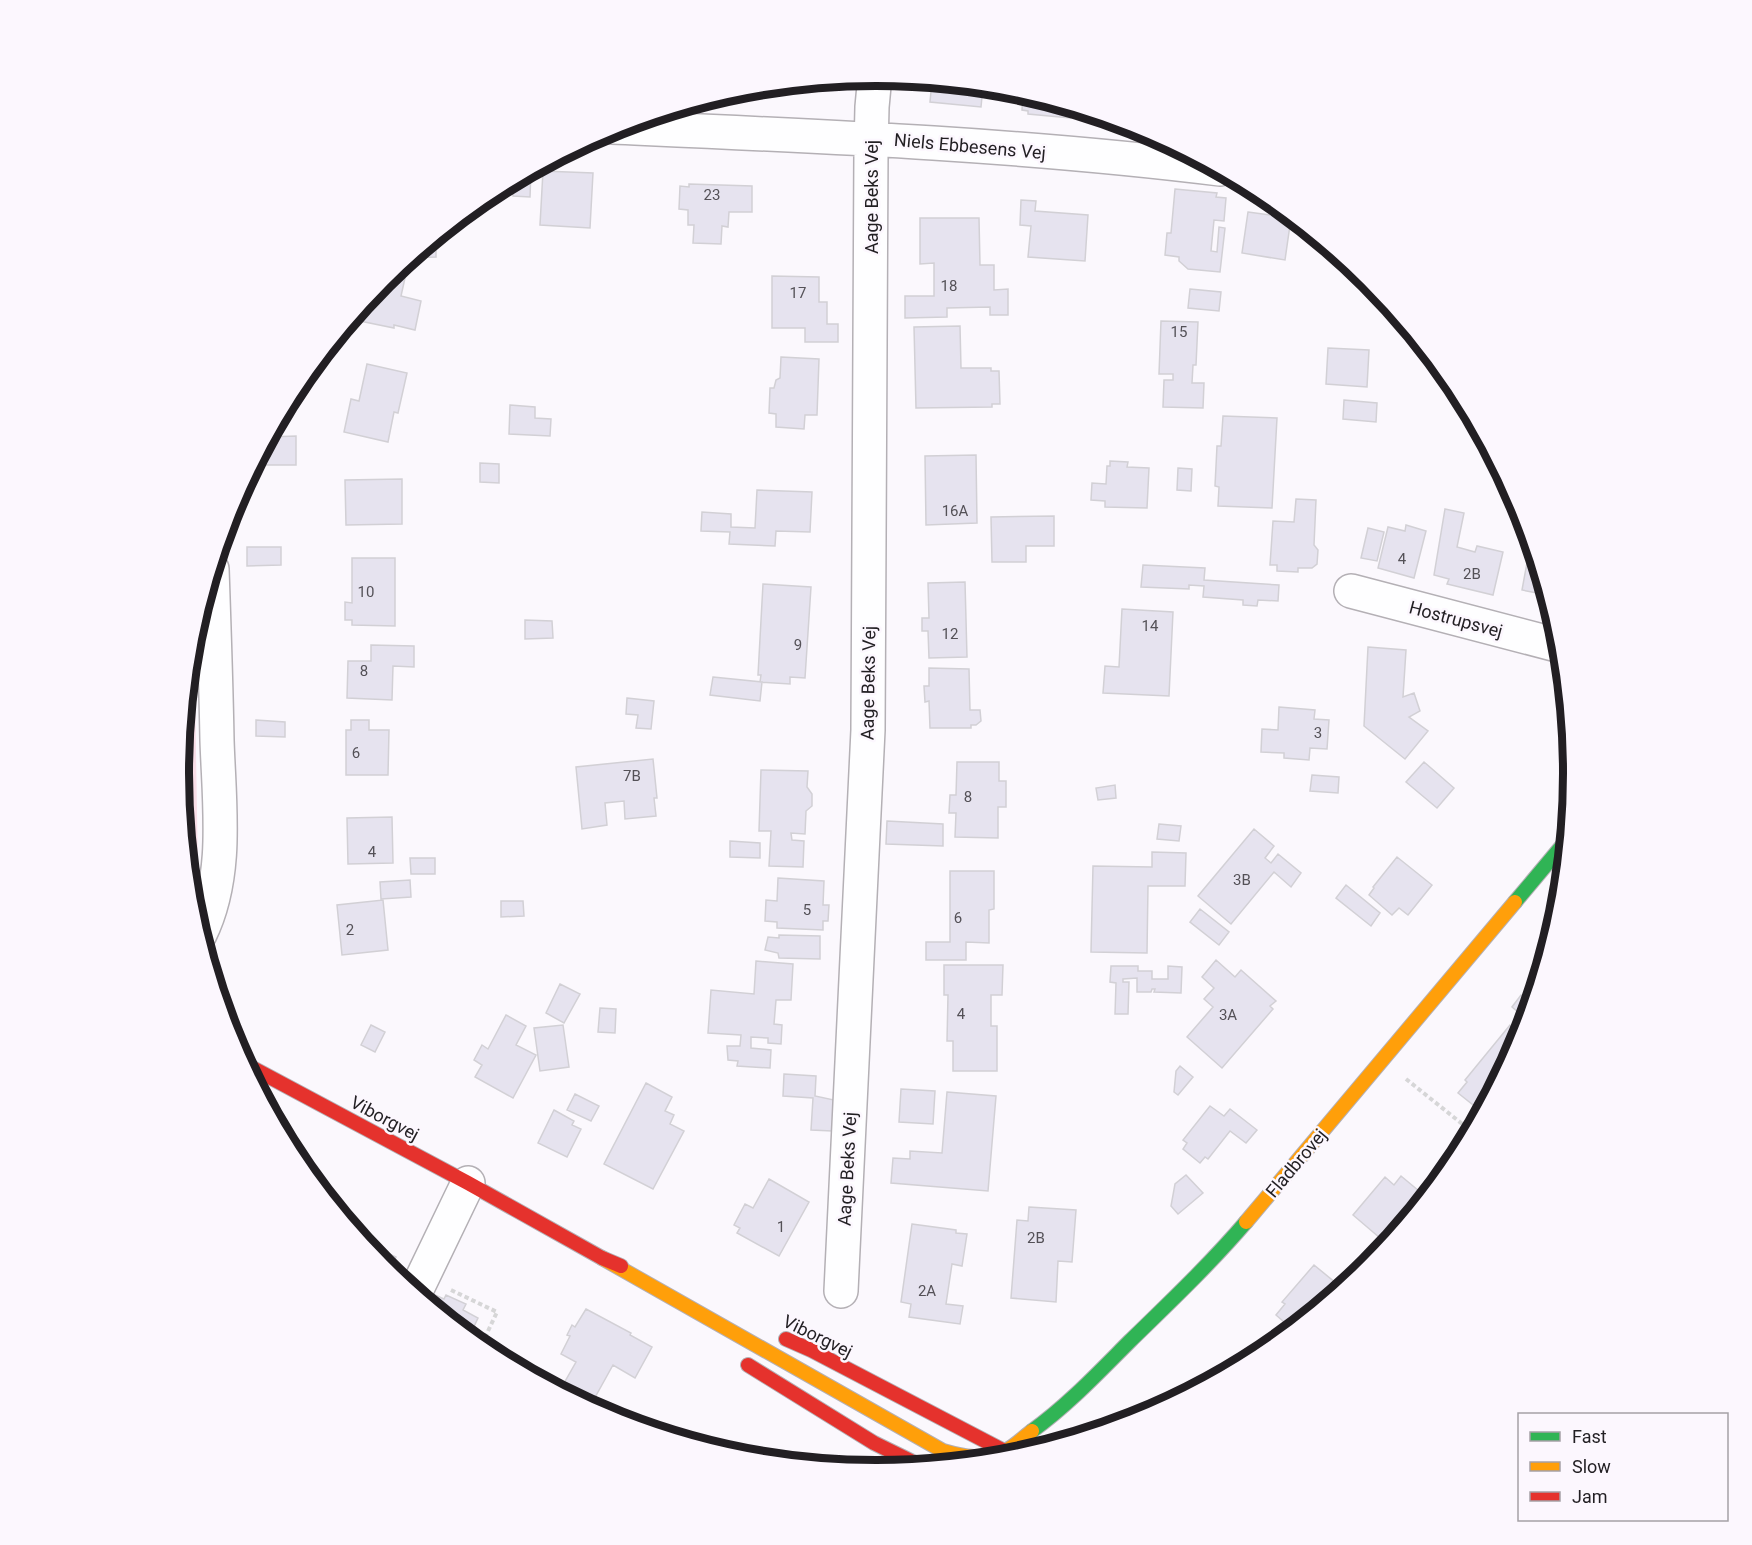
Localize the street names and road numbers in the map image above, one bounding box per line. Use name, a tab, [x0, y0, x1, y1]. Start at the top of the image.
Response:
street label: Niels Ebbesens Vej	[893, 129, 1047, 163]
street label: Aage Beks Vej	[861, 140, 882, 254]
street label: Hostrupsvej	[1407, 596, 1505, 642]
street label: Aage Beks Vej	[857, 626, 879, 740]
street label: Viborgvej	[347, 1091, 423, 1145]
street label: Aage Beks Vej	[834, 1111, 860, 1227]
street label: Fladbrovej	[1261, 1125, 1331, 1201]
street label: Viborgvej	[780, 1310, 856, 1362]

